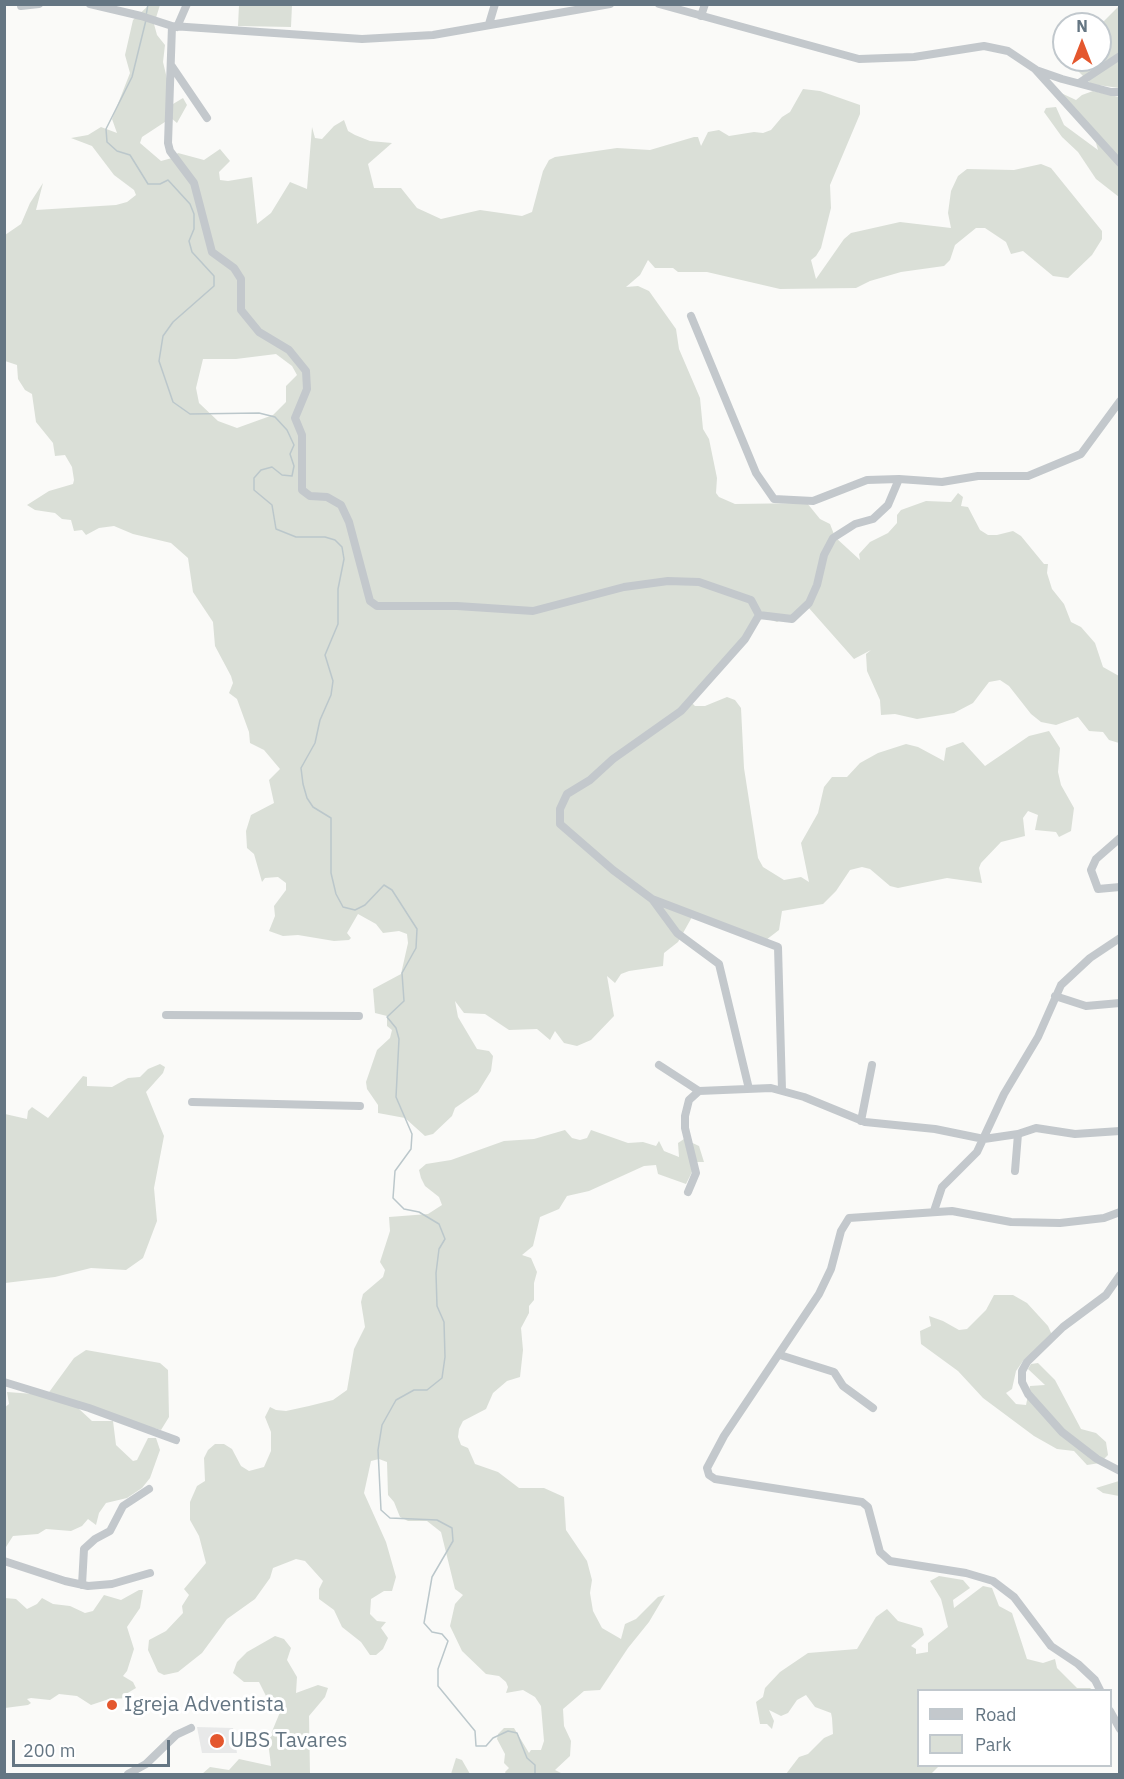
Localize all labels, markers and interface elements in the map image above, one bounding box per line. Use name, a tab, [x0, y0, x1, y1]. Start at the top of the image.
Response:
north arrow	[1052, 12, 1112, 72]
text: N	[1076, 16, 1088, 36]
legend	[917, 1689, 1112, 1767]
place label: Igreja Adventista	[124, 1692, 285, 1718]
marker: Igreja Adventista	[105, 1698, 119, 1712]
text: Road	[975, 1703, 1016, 1726]
scale bar	[15, 1728, 172, 1766]
place label: UBS Tavares	[230, 1728, 347, 1754]
marker: UBS Tavares	[208, 1732, 226, 1750]
text: Park	[975, 1733, 1011, 1756]
text: 200 m	[23, 1739, 75, 1762]

